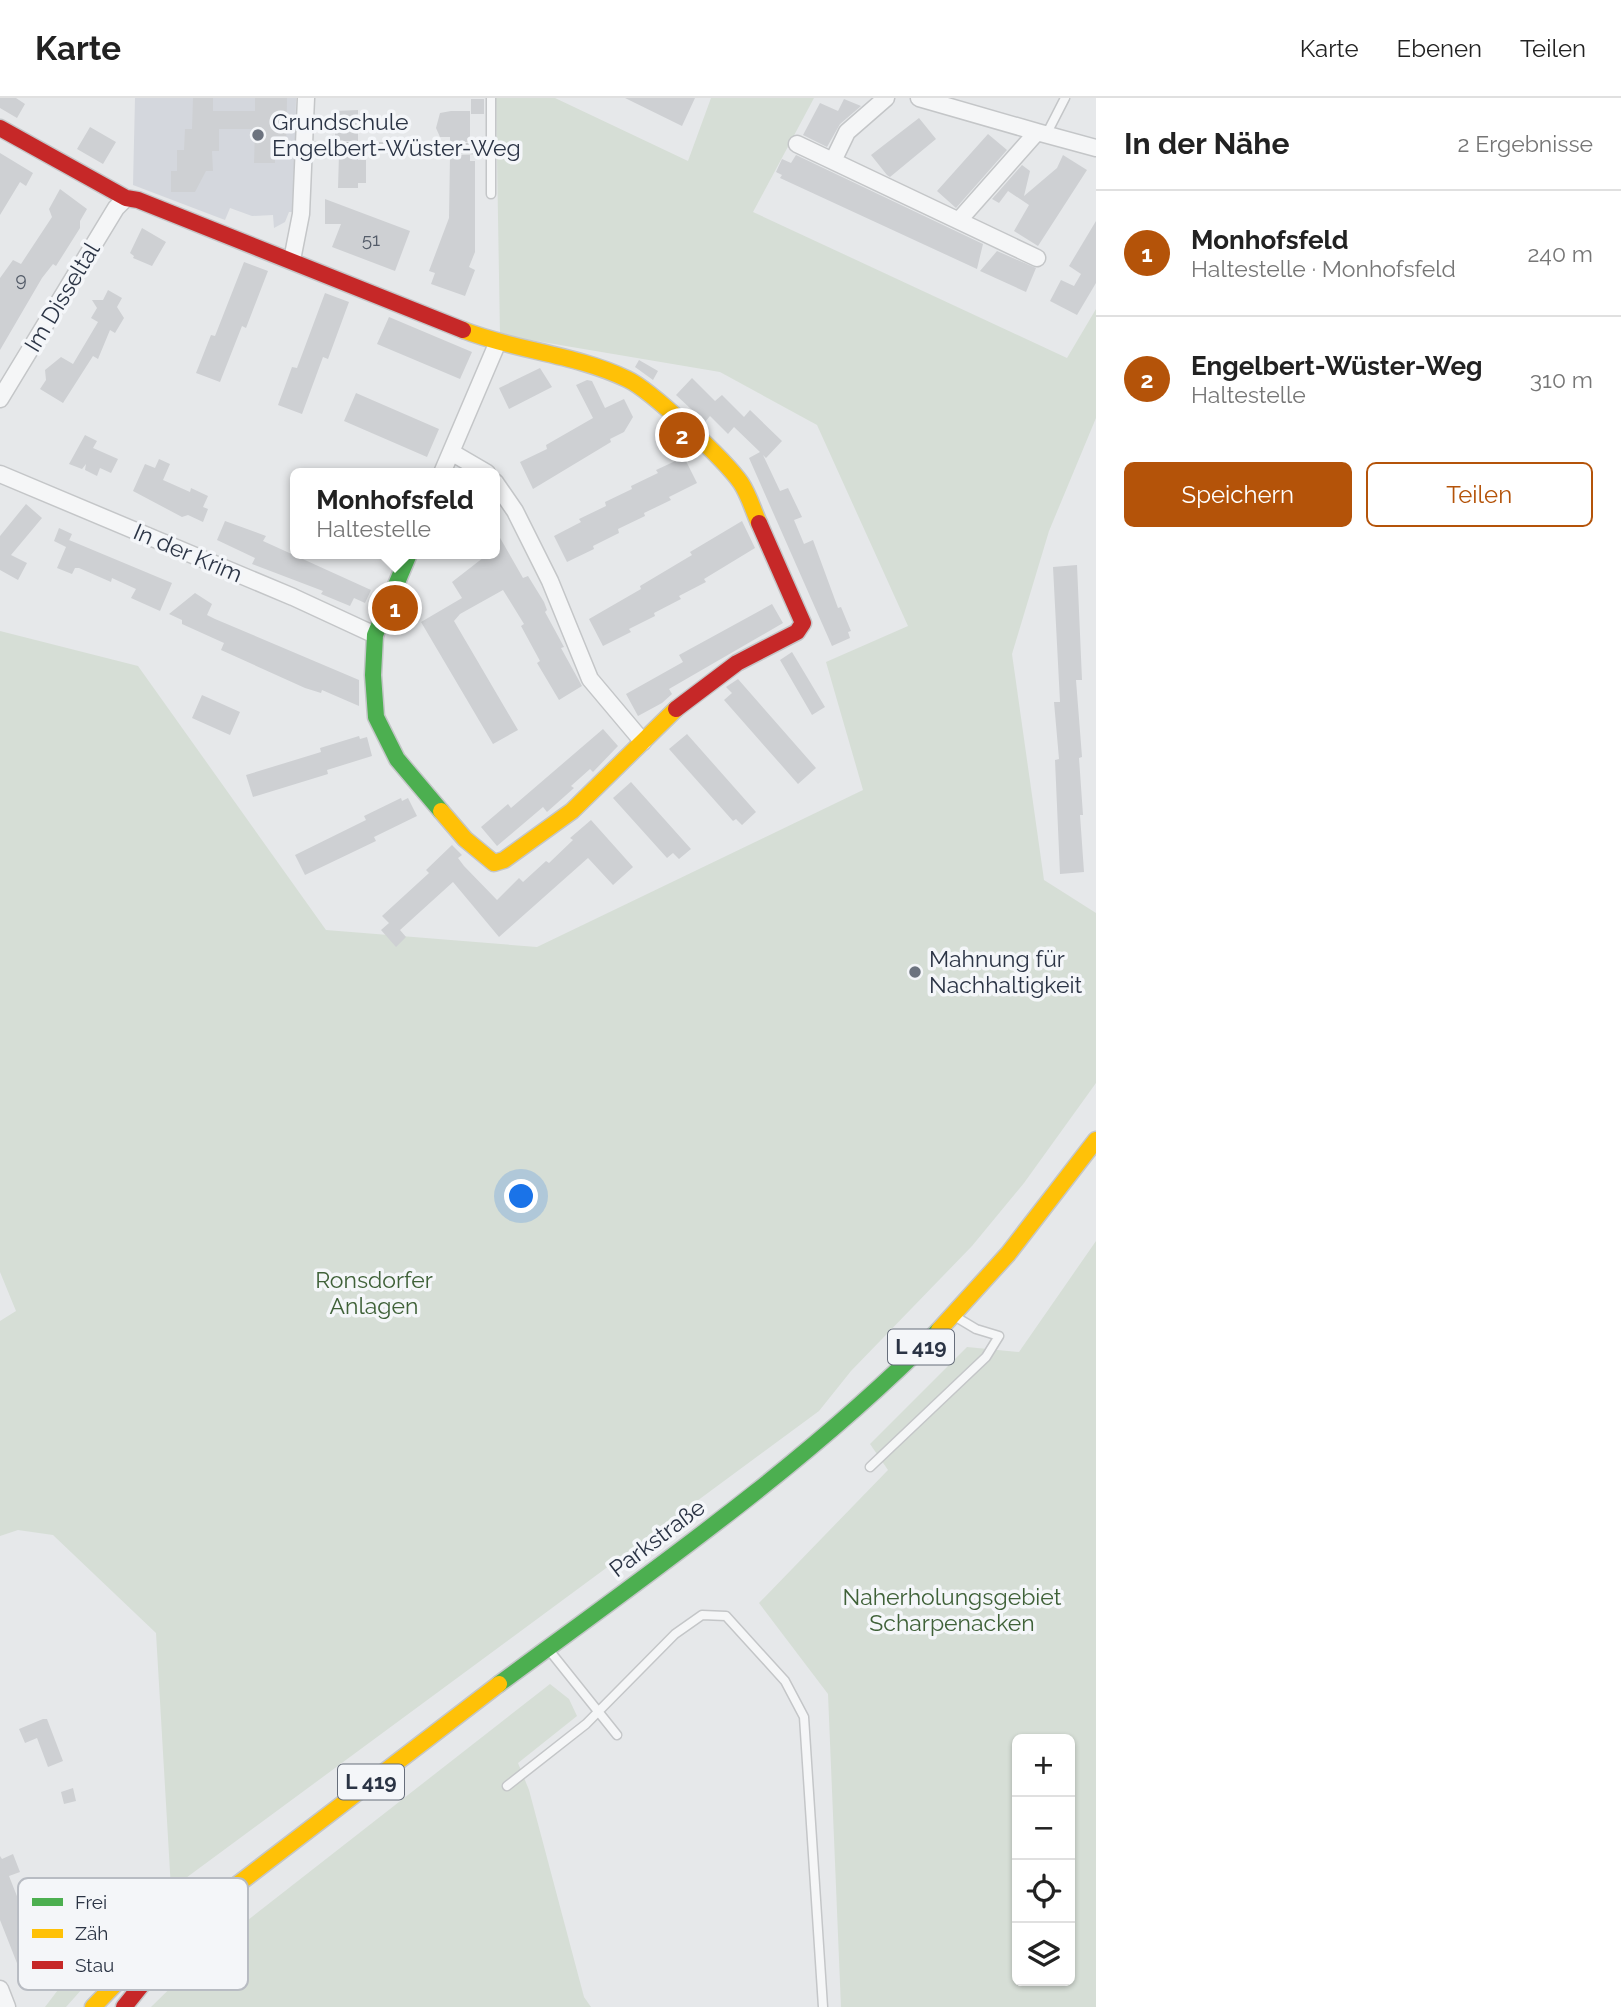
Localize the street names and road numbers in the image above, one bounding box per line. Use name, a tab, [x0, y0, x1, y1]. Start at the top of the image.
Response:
street label: Im Disseltal	[18, 237, 105, 356]
street label: In der Krim	[130, 518, 246, 587]
road number: L 419	[888, 1330, 954, 1364]
street label: Parkstraße	[604, 1493, 710, 1582]
road number: L 419	[338, 1764, 404, 1800]

